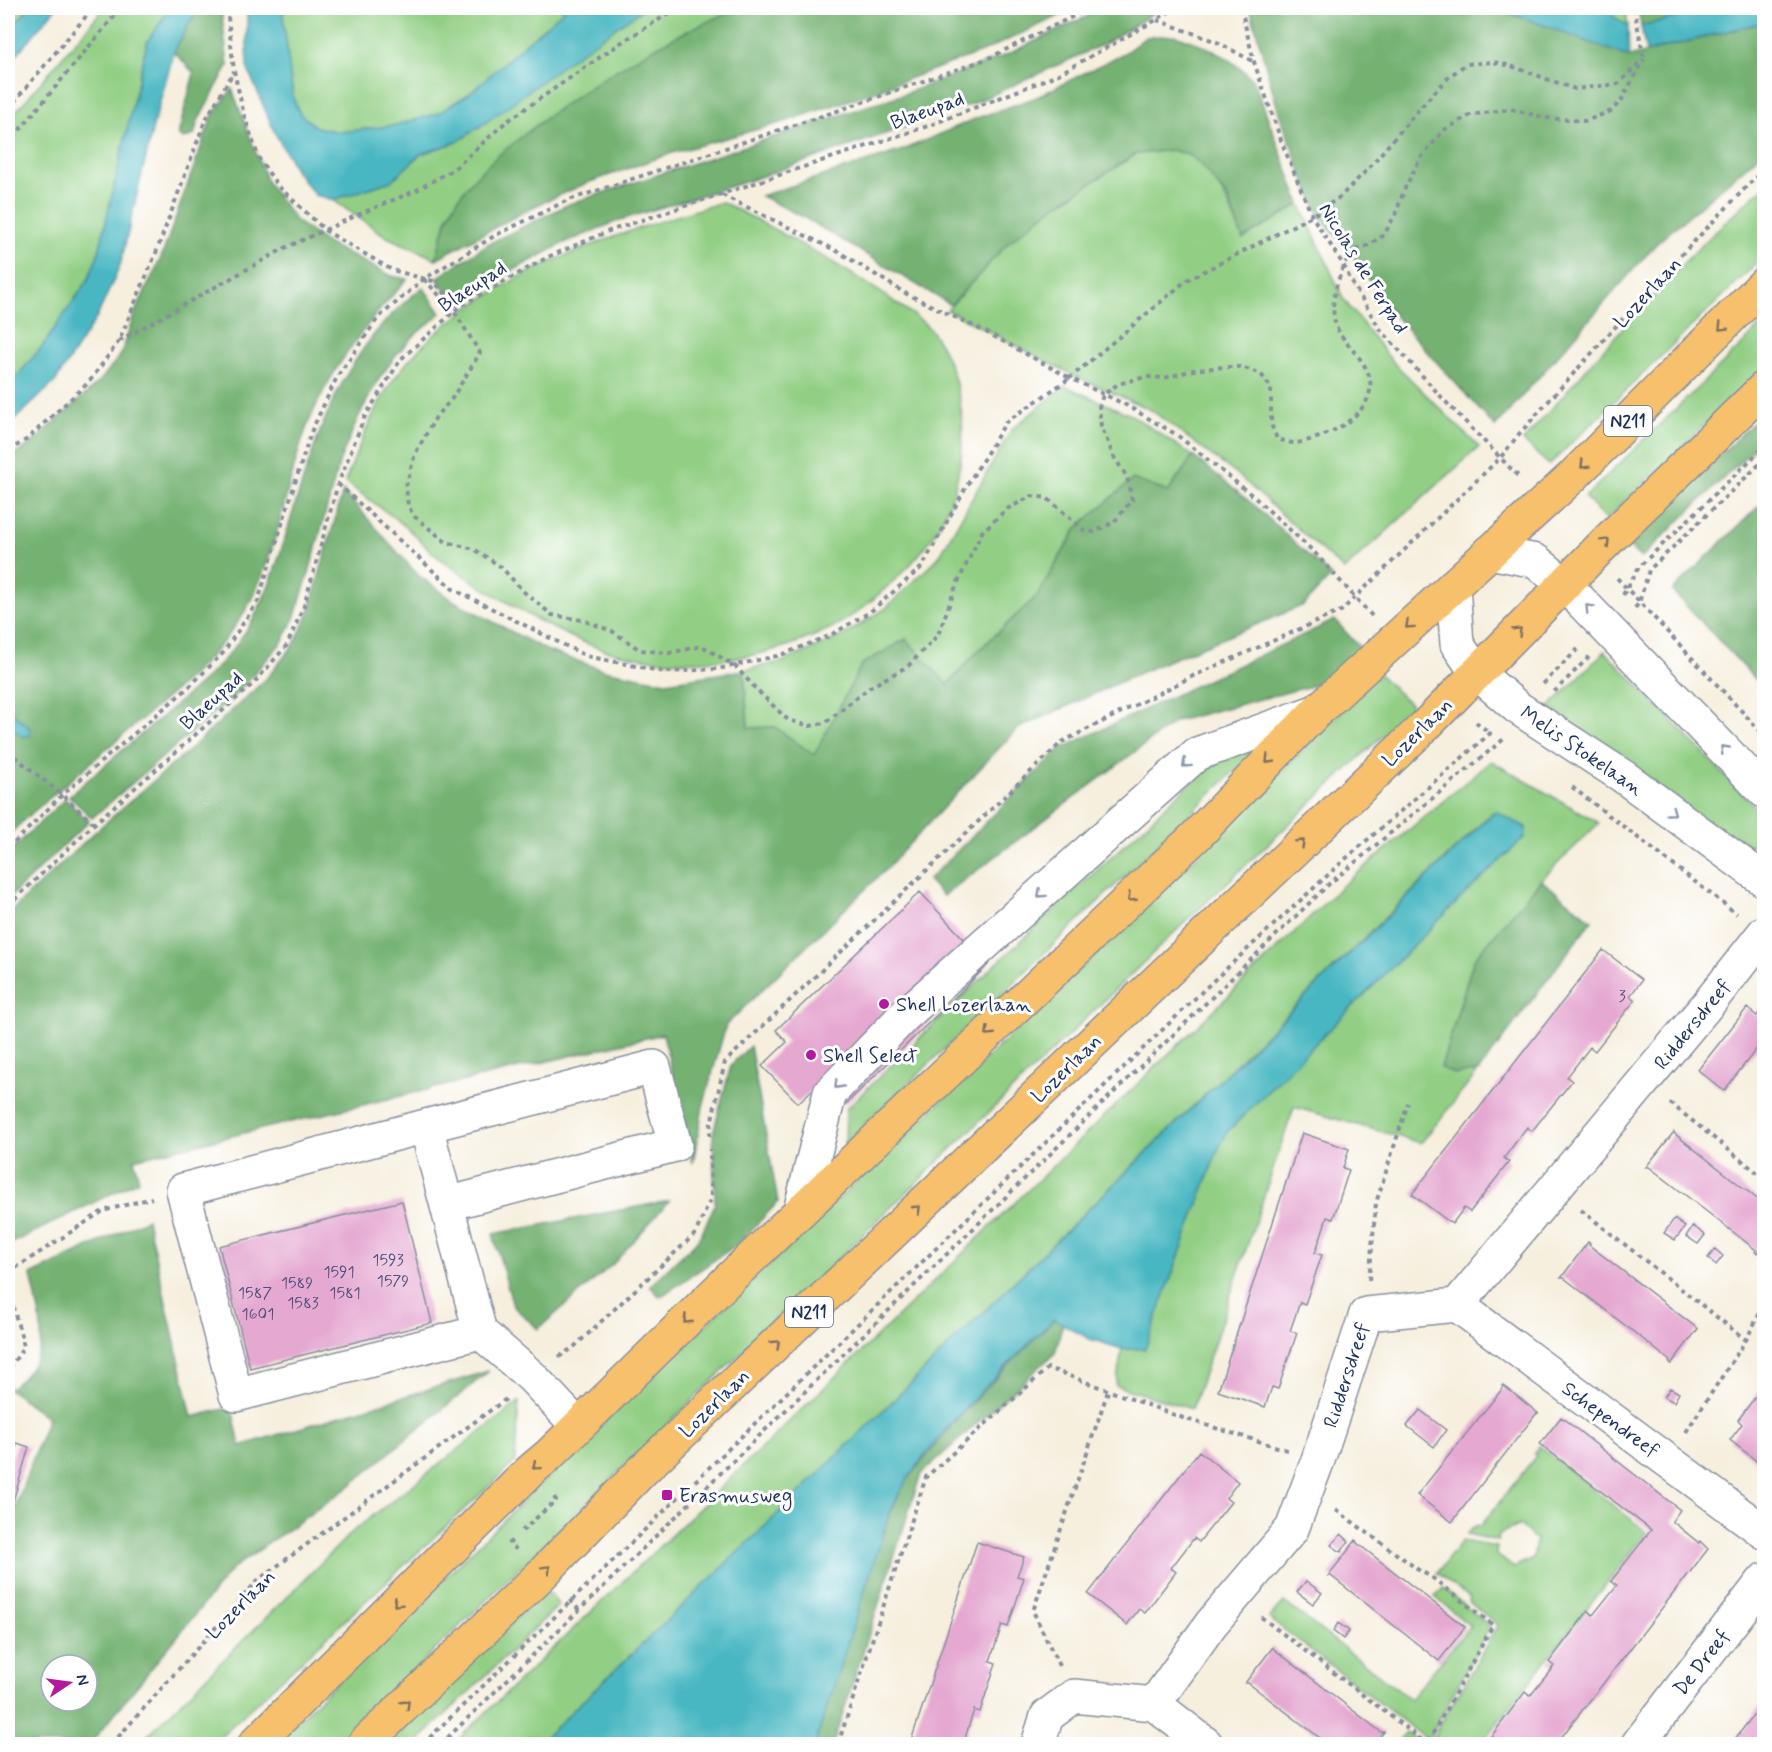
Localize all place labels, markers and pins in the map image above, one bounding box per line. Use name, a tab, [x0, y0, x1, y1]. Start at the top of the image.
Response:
place label: Shell Lozerlaan	[896, 992, 1031, 1019]
marker: Shell Lozerlaan	[877, 997, 891, 1011]
place label: Shell Select	[823, 1043, 917, 1070]
marker: Shell Select	[804, 1048, 818, 1062]
place label: Erasmusweg	[679, 1483, 792, 1511]
marker: Erasmusweg	[660, 1488, 674, 1502]

